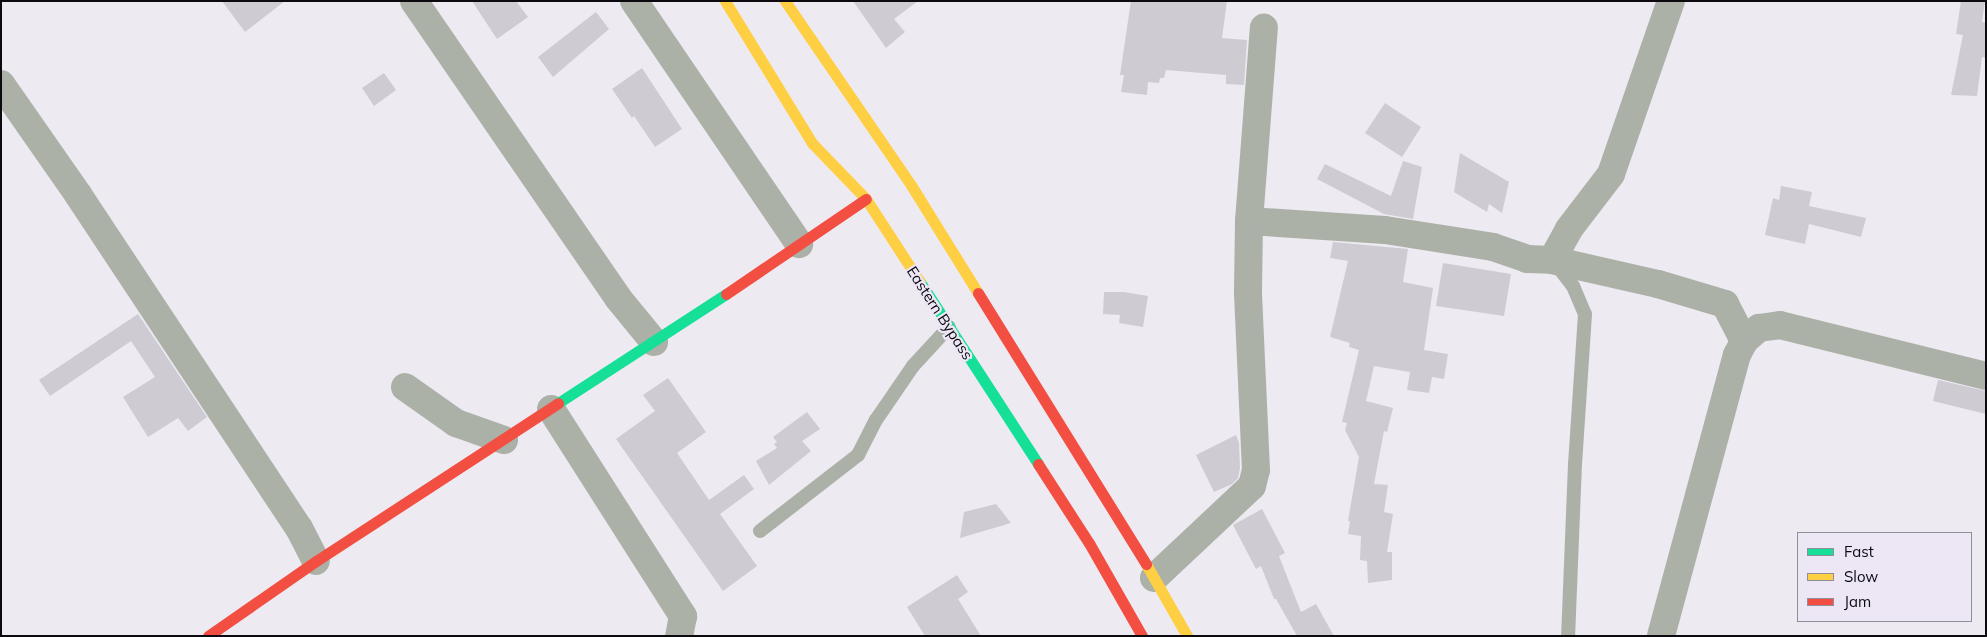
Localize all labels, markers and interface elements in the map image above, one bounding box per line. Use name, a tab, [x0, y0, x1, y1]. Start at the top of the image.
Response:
street label: Eastern Bypass	[903, 263, 977, 363]
legend	[1797, 532, 1972, 622]
text: Fast	[1844, 542, 1874, 561]
text: Slow	[1844, 567, 1878, 586]
text: Jam	[1844, 592, 1871, 611]

